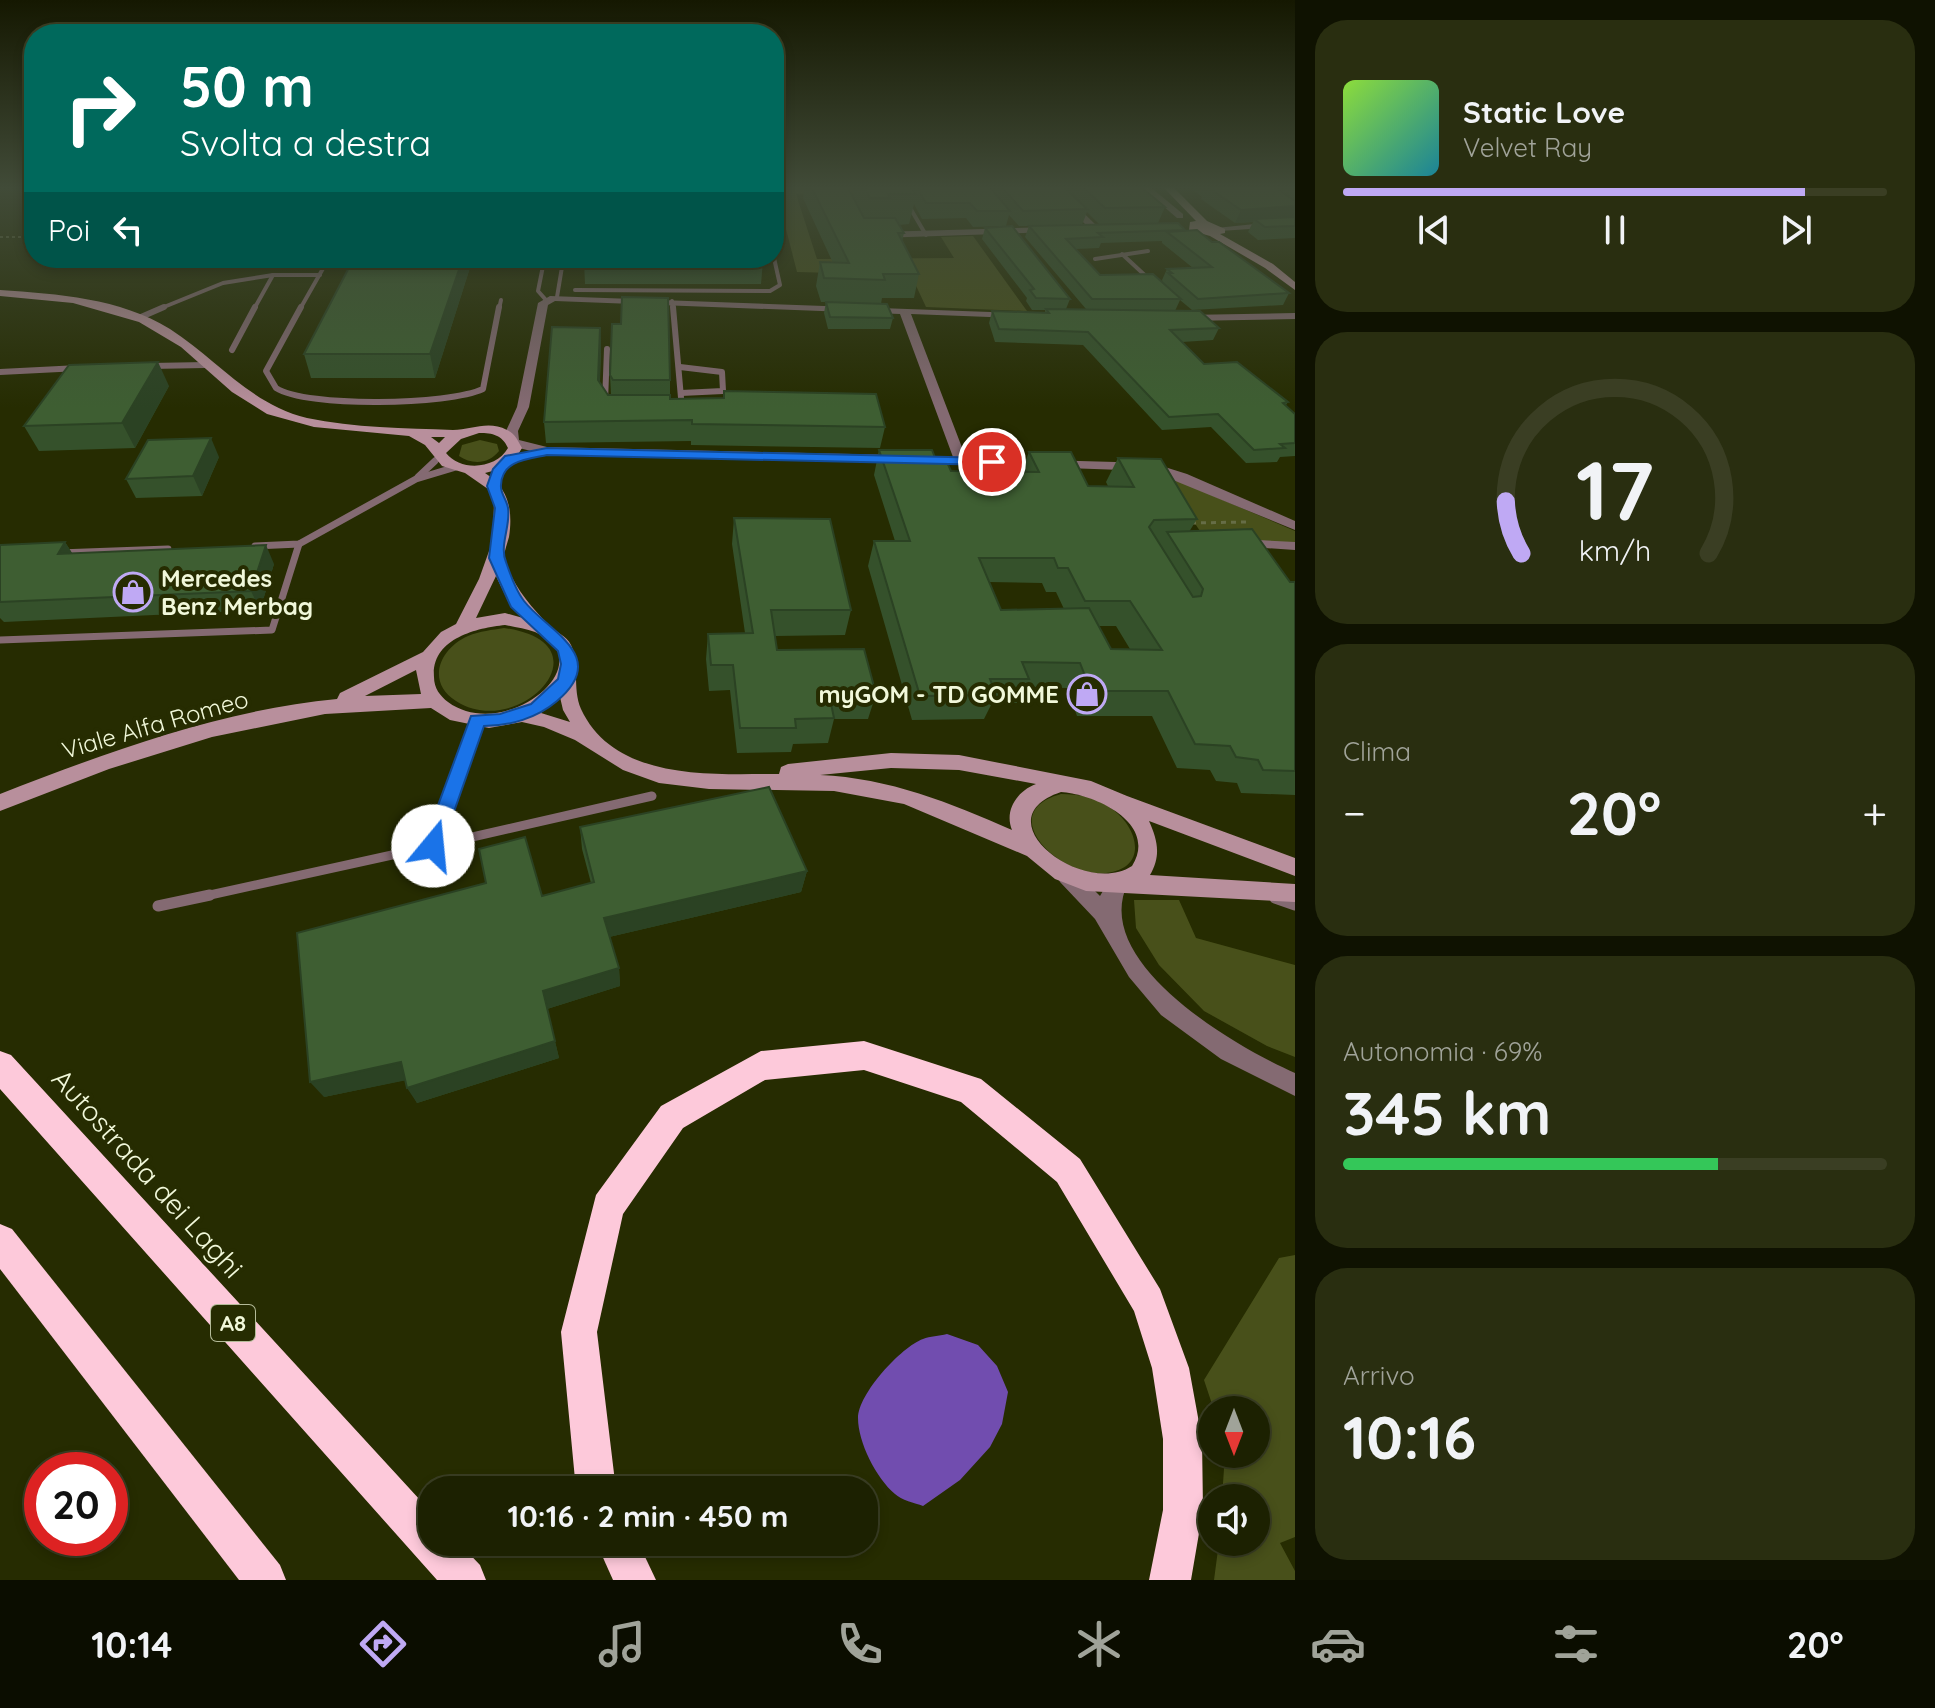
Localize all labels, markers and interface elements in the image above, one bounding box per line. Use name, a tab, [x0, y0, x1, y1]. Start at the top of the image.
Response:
text: 50 m	[180, 51, 314, 121]
icon: right	[48, 56, 152, 160]
text: Static Love	[1463, 93, 1625, 131]
text: Svolta a destra	[180, 120, 431, 165]
text: Velvet Ray	[1463, 131, 1592, 164]
icon: left	[106, 208, 150, 252]
icon: previous	[1412, 208, 1456, 252]
icon: pause	[1593, 208, 1637, 252]
icon: next	[1774, 208, 1818, 252]
text: Poi	[48, 211, 90, 249]
pin	[958, 428, 1026, 496]
text: 17	[1576, 437, 1654, 541]
icon: arrive	[970, 440, 1014, 484]
text: km/h	[1579, 532, 1651, 568]
place label: Mercedes Benz Merbag	[161, 563, 313, 621]
shop icon: Mercedes Benz Merbag	[112, 571, 154, 613]
shop icon: myGOM - TD GOMME	[1066, 673, 1108, 715]
place label: myGOM - TD GOMME	[819, 679, 1059, 709]
street label: Viale Alfa Romeo	[58, 683, 252, 765]
text: Clima	[1343, 735, 1411, 768]
text: 20°	[1567, 775, 1661, 850]
text: −	[1343, 785, 1366, 840]
text: +	[1862, 785, 1887, 840]
position arrow	[391, 804, 475, 888]
text: Autonomia · 69%	[1343, 1035, 1542, 1068]
street label: Autostrada dei Laghi	[45, 1061, 251, 1285]
text: 345 km	[1343, 1075, 1551, 1150]
road number: A8	[211, 1305, 255, 1341]
text: Arrivo	[1343, 1359, 1415, 1392]
north arrow	[1198, 1396, 1270, 1468]
map controls	[1198, 1396, 1270, 1556]
text: 10:16	[1343, 1399, 1476, 1474]
speed limit sign: 20	[24, 1452, 128, 1556]
button: sound	[1198, 1484, 1270, 1556]
text: 10:16 · 2 min · 450 m	[508, 1497, 788, 1535]
icon: directions	[355, 1616, 411, 1672]
icon: music	[594, 1616, 650, 1672]
icon: phone	[832, 1616, 888, 1672]
icon: climate	[1071, 1616, 1127, 1672]
icon: car	[1310, 1616, 1366, 1672]
icon: filters	[1548, 1616, 1604, 1672]
text: 10:14	[91, 1622, 172, 1667]
text: 20°	[1787, 1622, 1844, 1667]

